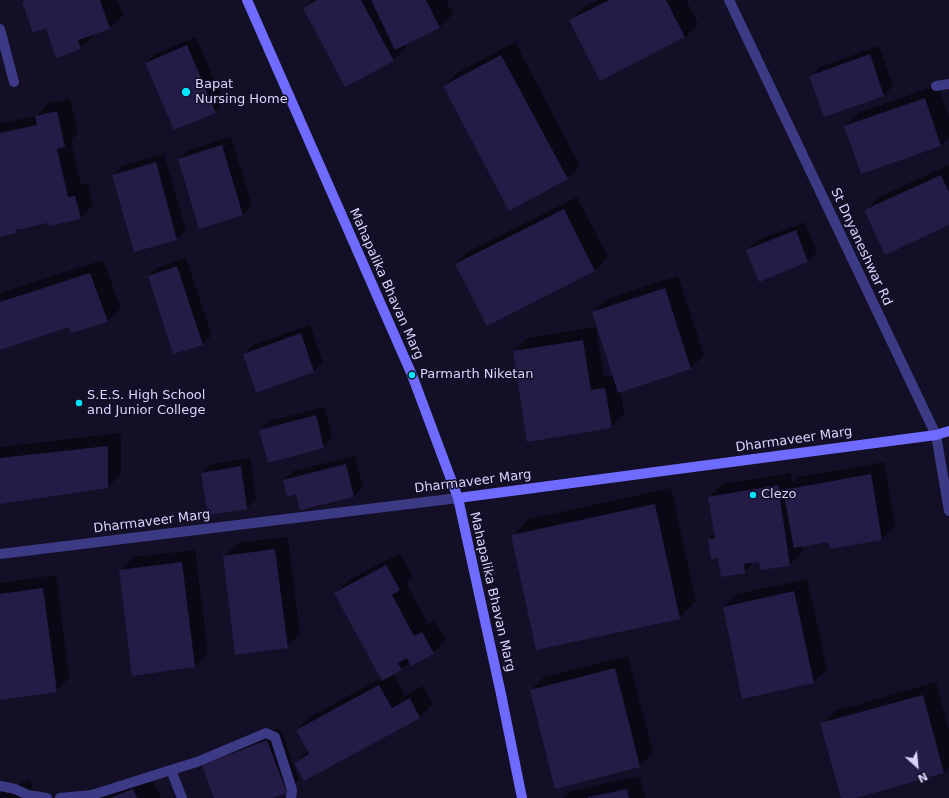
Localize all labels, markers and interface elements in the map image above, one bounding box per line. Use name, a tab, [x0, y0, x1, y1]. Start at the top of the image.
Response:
place label: Bapat Nursing Home	[195, 77, 288, 108]
marker: Bapat Nursing Home	[180, 86, 192, 98]
street label: St Dnyaneshwar Rd	[827, 186, 895, 308]
street label: Mahapalika Bhavan Marg	[346, 206, 426, 362]
place label: Parmarth Niketan	[420, 367, 533, 383]
marker: Parmarth Niketan	[407, 370, 417, 380]
place label: S.E.S. High School and Junior College	[87, 388, 205, 419]
marker: S.E.S. High School and Junior College	[74, 398, 84, 408]
street label: Dharmaveer Marg	[735, 424, 853, 456]
street label: Dharmaveer Marg	[414, 467, 532, 497]
place label: Clezo	[761, 487, 796, 503]
marker: Clezo	[748, 490, 758, 500]
street label: Dharmaveer Marg	[93, 507, 211, 537]
street label: Mahapalika Bhavan Marg	[466, 510, 518, 674]
north arrow	[897, 746, 937, 786]
text: N	[916, 769, 930, 785]

